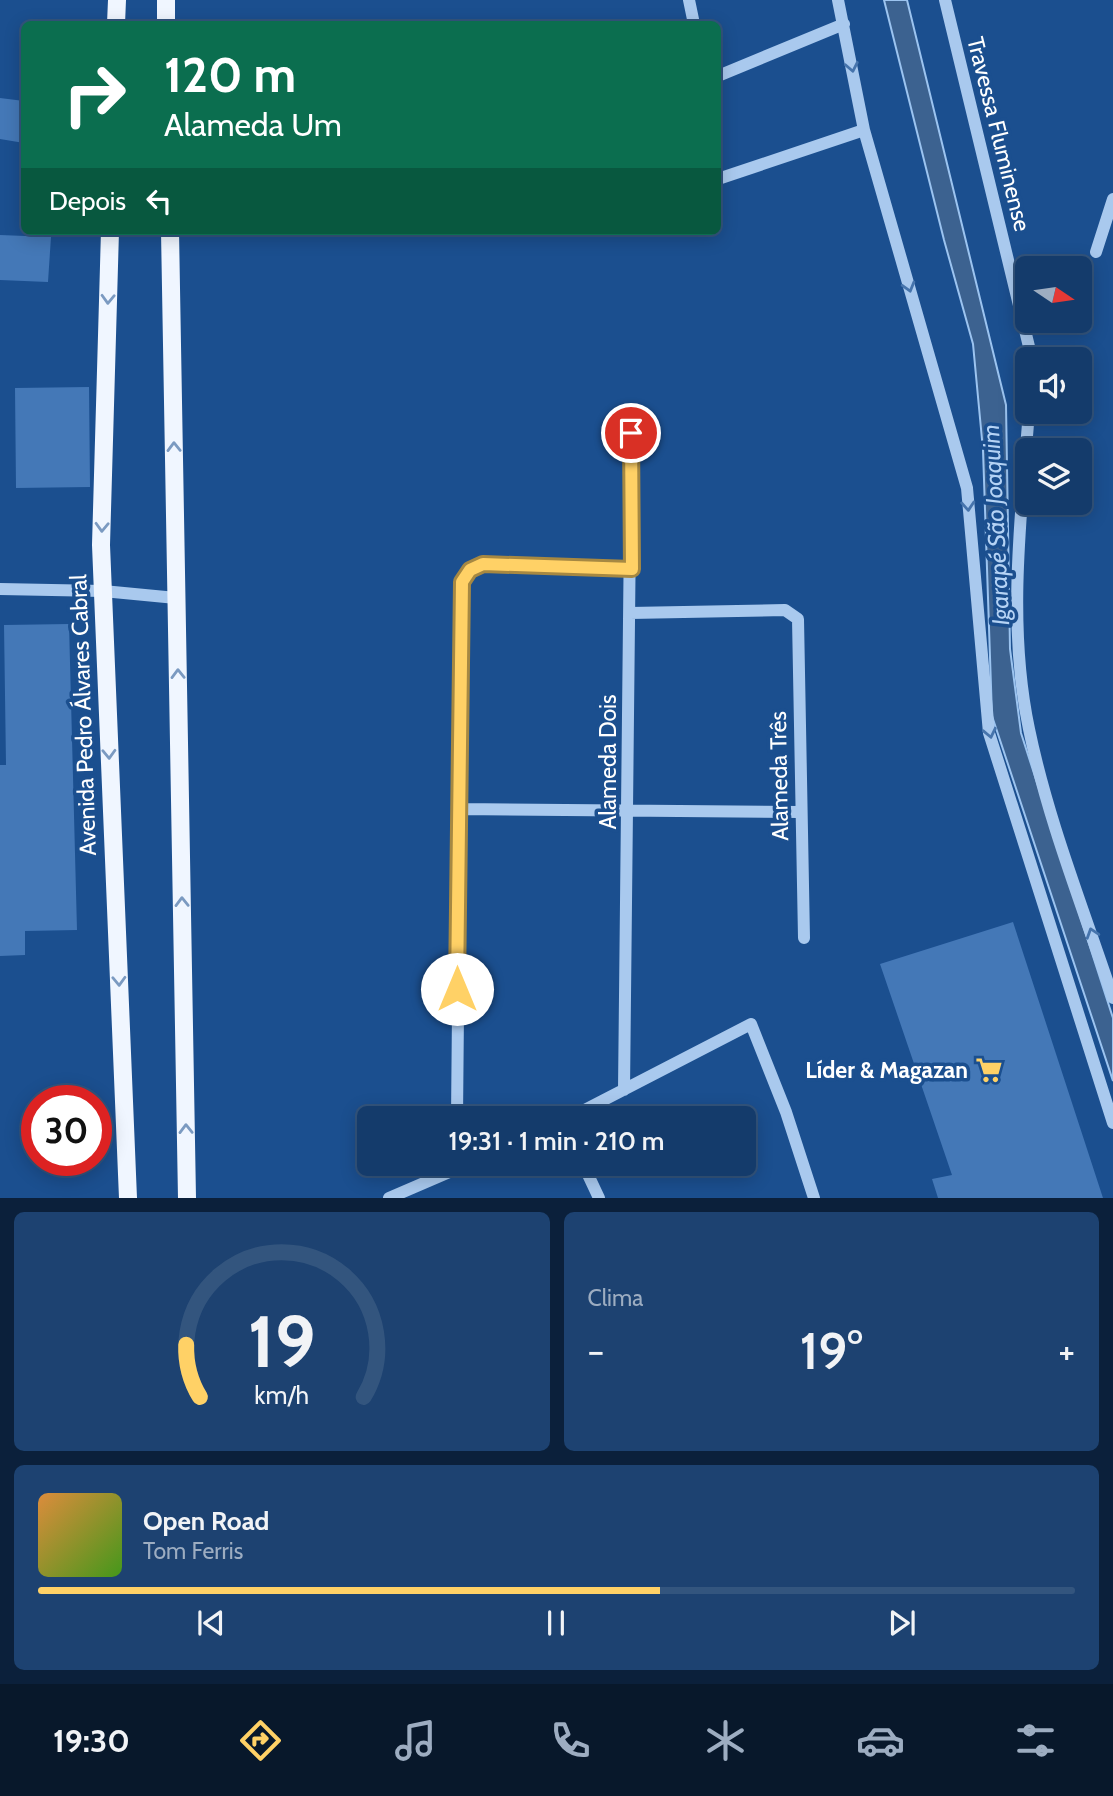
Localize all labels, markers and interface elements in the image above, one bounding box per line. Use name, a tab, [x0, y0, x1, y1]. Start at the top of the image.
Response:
street label: Travessa Fluminense	[961, 34, 1037, 234]
text: 120 m	[164, 45, 296, 104]
icon: right	[49, 49, 140, 140]
one-way arrow	[844, 61, 859, 73]
text: Alameda Um	[164, 105, 342, 144]
icon: left	[140, 182, 178, 220]
text: Depois	[49, 185, 126, 217]
north arrow	[1015, 256, 1092, 332]
map controls	[1015, 256, 1092, 515]
one-way arrow	[901, 281, 916, 293]
one-way arrow	[101, 294, 116, 305]
button: sound	[1015, 347, 1092, 424]
pin	[601, 403, 661, 463]
icon: arrive	[612, 414, 650, 452]
water label: Igarapé São Joaquim	[976, 424, 1015, 626]
button: layers	[1015, 438, 1092, 515]
one-way arrow	[166, 441, 182, 452]
one-way arrow	[960, 501, 975, 512]
one-way arrow	[94, 521, 109, 532]
street label: Avenida Pedro Álvares Cabral	[63, 573, 102, 856]
one-way arrow	[170, 669, 186, 679]
street label: Alameda Dois	[594, 694, 622, 830]
street label: Alameda Três	[764, 711, 794, 841]
one-way arrow	[981, 726, 996, 738]
one-way arrow	[102, 749, 117, 760]
one-way arrow	[174, 896, 190, 907]
one-way arrow	[1085, 928, 1100, 940]
position arrow	[420, 952, 494, 1026]
one-way arrow	[111, 976, 126, 987]
supermarket icon: Líder & Magazan	[974, 1055, 1004, 1085]
place label: Líder & Magazan	[805, 1056, 968, 1084]
speed limit sign: 30	[21, 1085, 112, 1176]
one-way arrow	[178, 1124, 194, 1134]
text: 19:31 · 1 min · 210 m	[448, 1125, 665, 1157]
text: Clima	[588, 1284, 643, 1312]
text: 19	[248, 1298, 316, 1386]
text: 19°	[800, 1319, 863, 1382]
text: −	[588, 1327, 604, 1374]
text: +	[1058, 1327, 1075, 1374]
text: km/h	[254, 1380, 309, 1410]
text: Open Road	[143, 1505, 269, 1537]
text: Tom Ferris	[143, 1537, 243, 1565]
icon: previous	[192, 1604, 230, 1642]
icon: pause	[537, 1604, 575, 1642]
icon: next	[883, 1604, 921, 1642]
icon: directions	[236, 1716, 285, 1765]
icon: music	[391, 1716, 440, 1765]
icon: phone	[546, 1716, 595, 1765]
icon: climate	[701, 1716, 750, 1765]
icon: car	[856, 1716, 905, 1765]
icon: filters	[1011, 1716, 1060, 1765]
text: 19:30	[53, 1721, 130, 1760]

